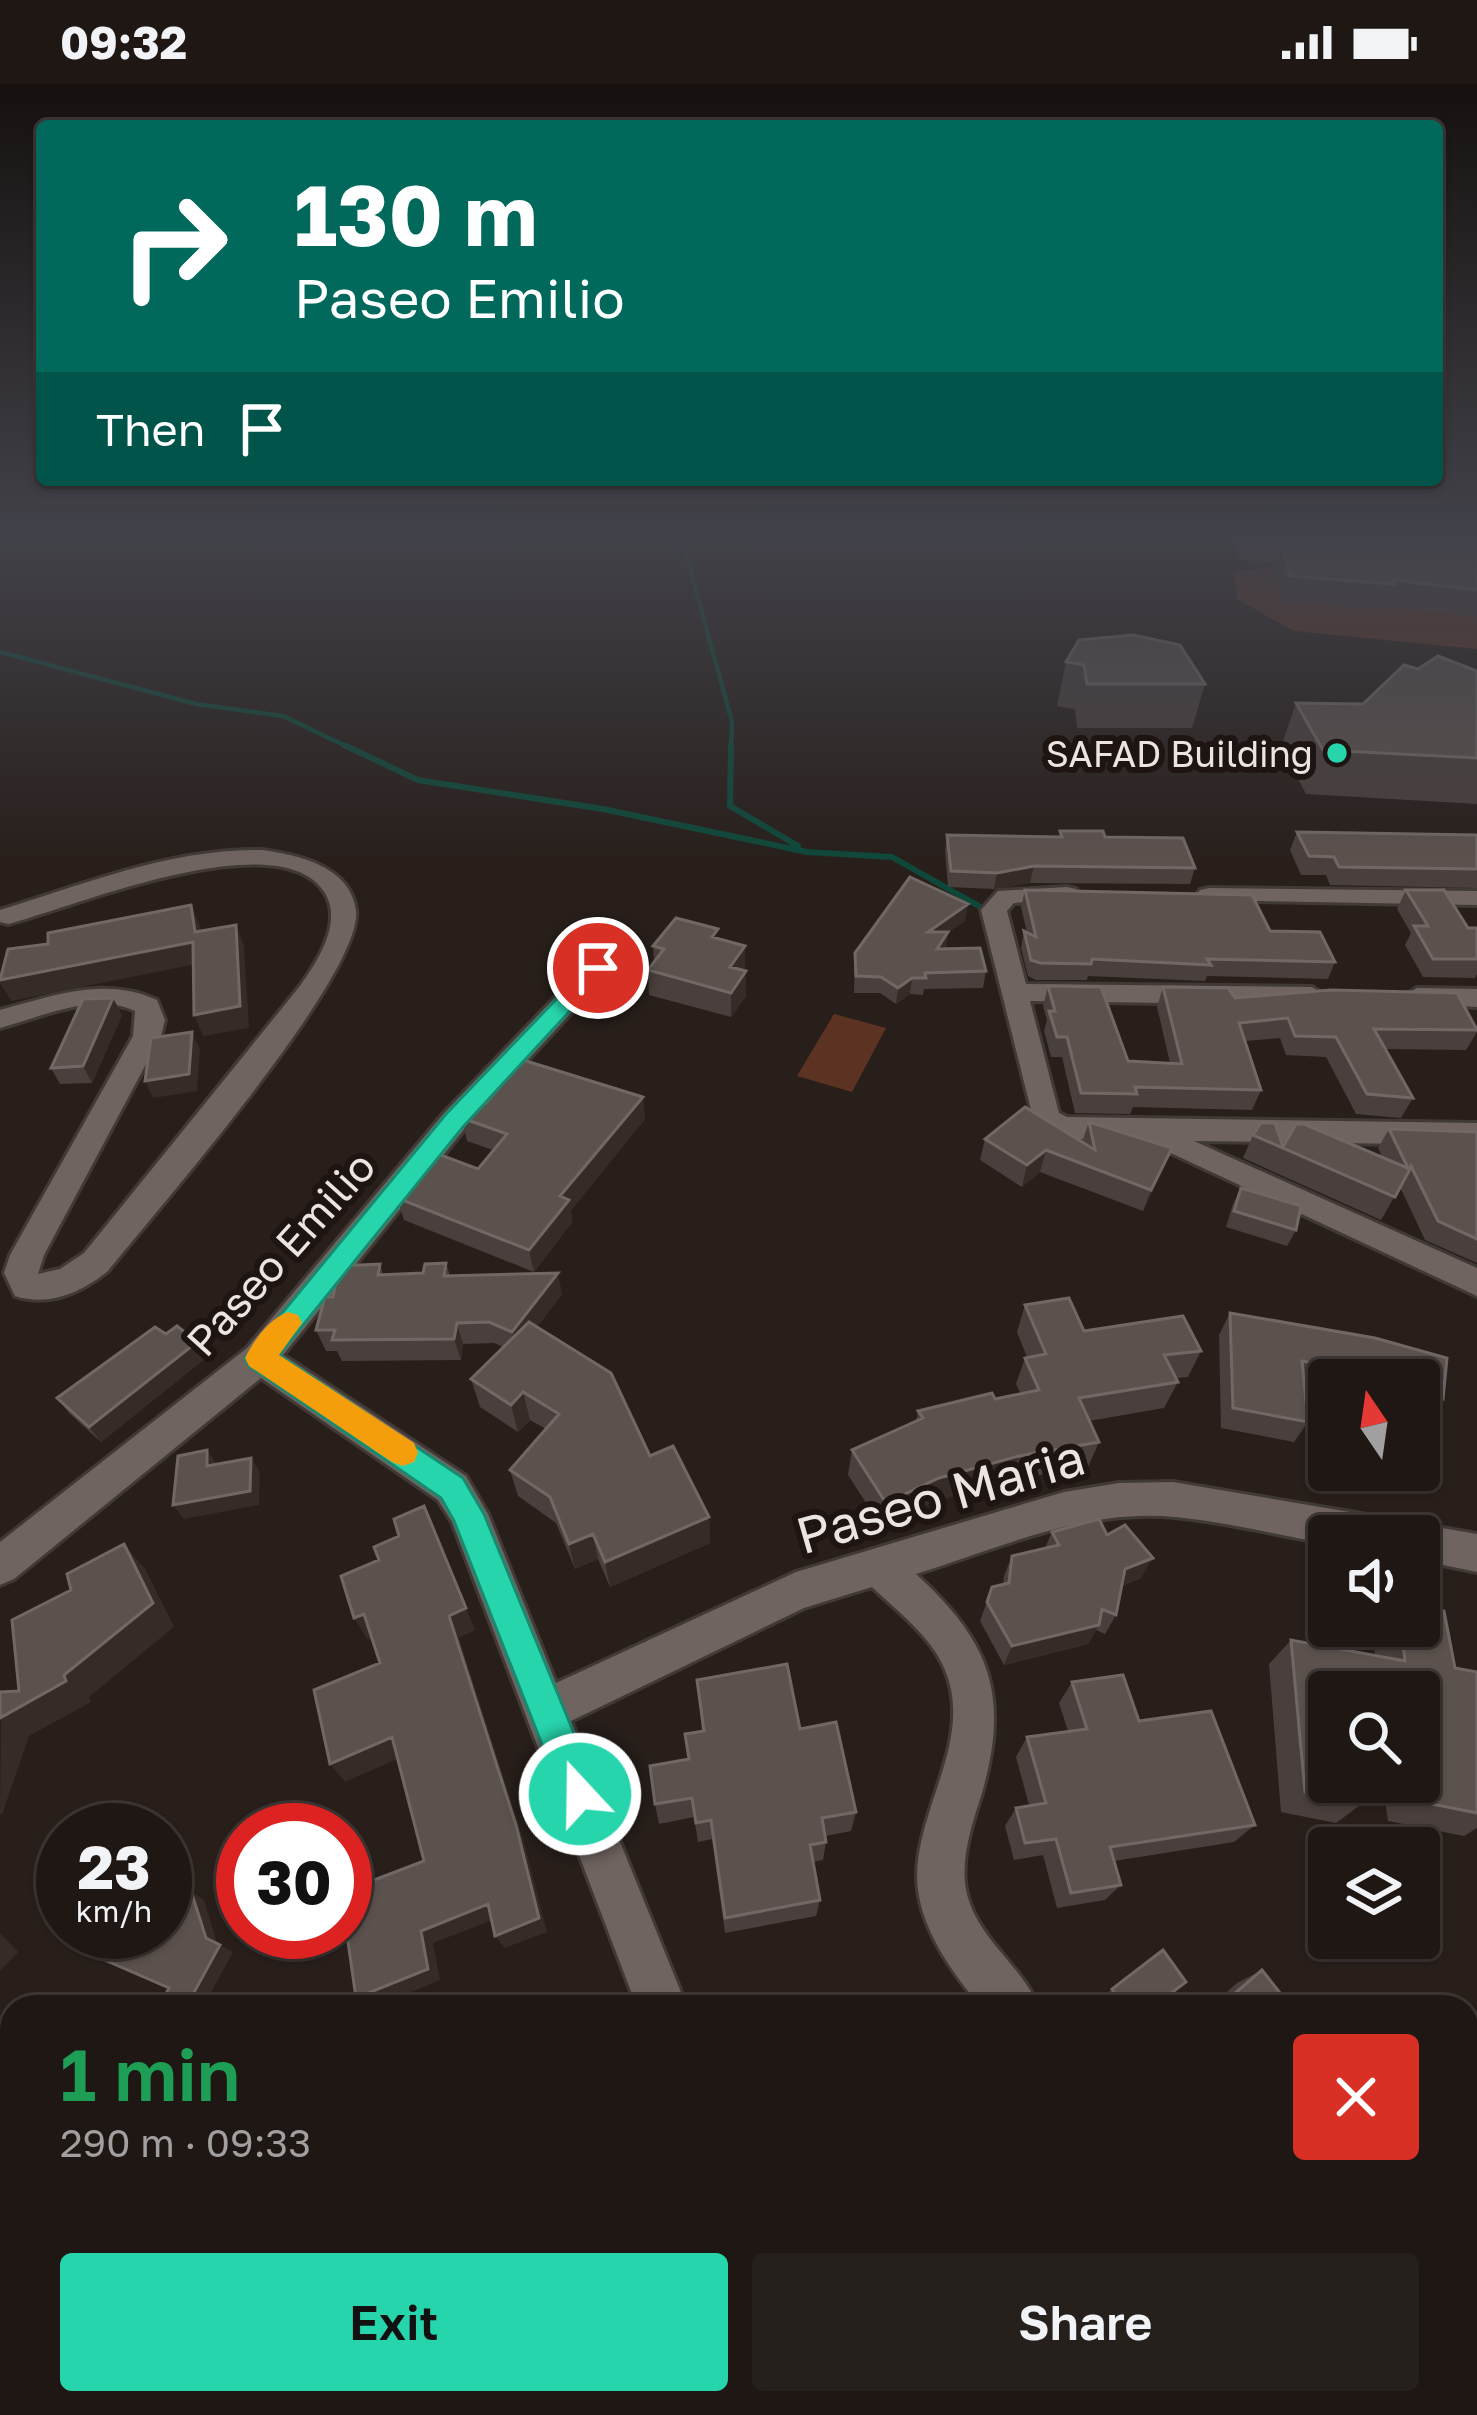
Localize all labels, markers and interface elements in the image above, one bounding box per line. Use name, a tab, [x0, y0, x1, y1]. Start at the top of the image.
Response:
text: 09:32	[60, 15, 187, 69]
text: 130 m	[294, 164, 538, 264]
icon: right	[96, 168, 252, 324]
text: Paseo Emilio	[294, 265, 625, 330]
icon: arrive	[229, 396, 295, 462]
text: Then	[96, 402, 205, 456]
place label: SAFAD Building	[1046, 732, 1313, 775]
marker: SAFAD Building	[1324, 740, 1350, 766]
pin	[547, 917, 649, 1019]
icon: arrive	[565, 935, 631, 1001]
street label: Paseo Emilio	[175, 1141, 385, 1365]
north arrow	[1308, 1359, 1440, 1491]
map controls	[1308, 1359, 1440, 1959]
street label: Paseo Maria	[789, 1425, 1091, 1565]
button: sound	[1308, 1515, 1440, 1647]
button: search	[1308, 1671, 1440, 1803]
position arrow	[517, 1731, 643, 1857]
speed limit sign: 30	[216, 1803, 372, 1959]
button: layers	[1308, 1827, 1440, 1959]
text: 23	[77, 1830, 151, 1902]
text: km/h	[76, 1893, 152, 1929]
text: 1 min	[60, 2030, 240, 2117]
button: close	[1293, 2034, 1419, 2160]
text: 290 m · 09:33	[60, 2119, 311, 2166]
button: Exit	[60, 2253, 728, 2391]
button: Share	[752, 2253, 1419, 2391]

